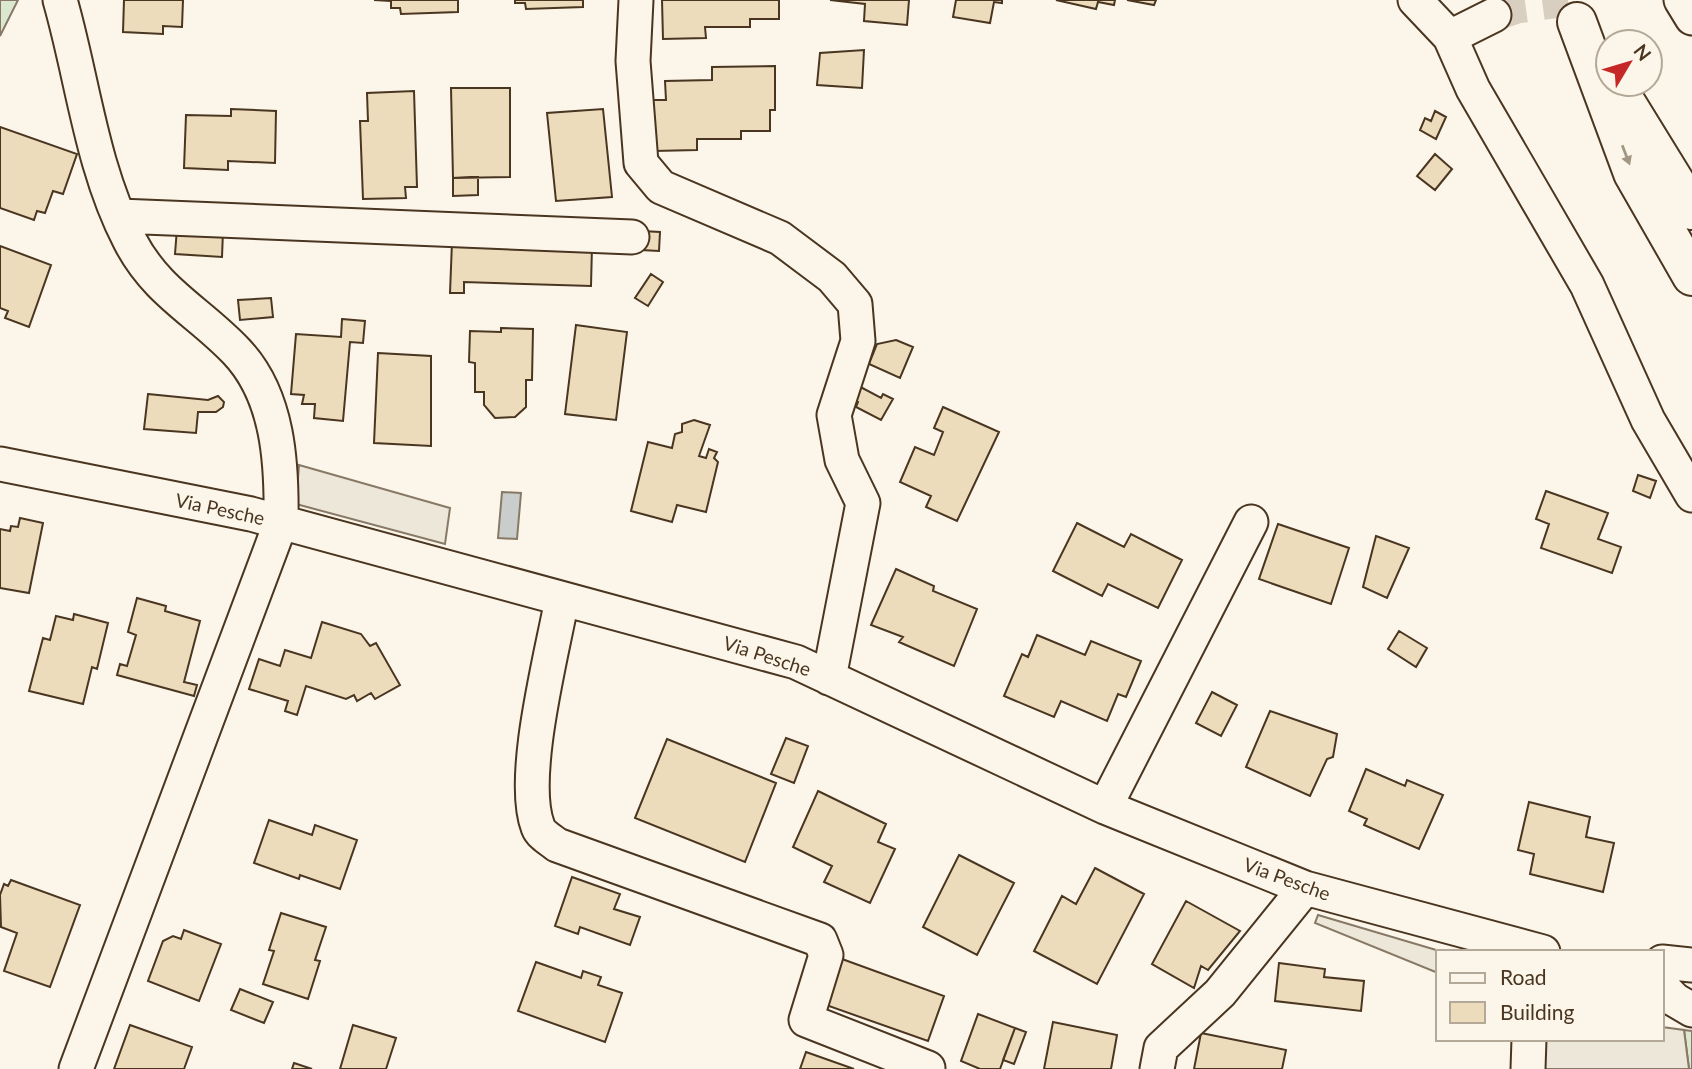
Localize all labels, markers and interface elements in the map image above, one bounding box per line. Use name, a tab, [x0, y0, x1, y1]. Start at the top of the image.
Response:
north arrow	[1594, 28, 1664, 98]
text: N	[1629, 39, 1656, 65]
one-way arrow	[1621, 144, 1632, 165]
street label: Via Pesche	[173, 488, 267, 529]
street label: Via Pesche	[721, 631, 814, 680]
street label: Via Pesche	[1241, 852, 1334, 905]
legend	[1436, 950, 1664, 1041]
text: Road	[1500, 964, 1547, 989]
text: Building	[1500, 999, 1575, 1024]

